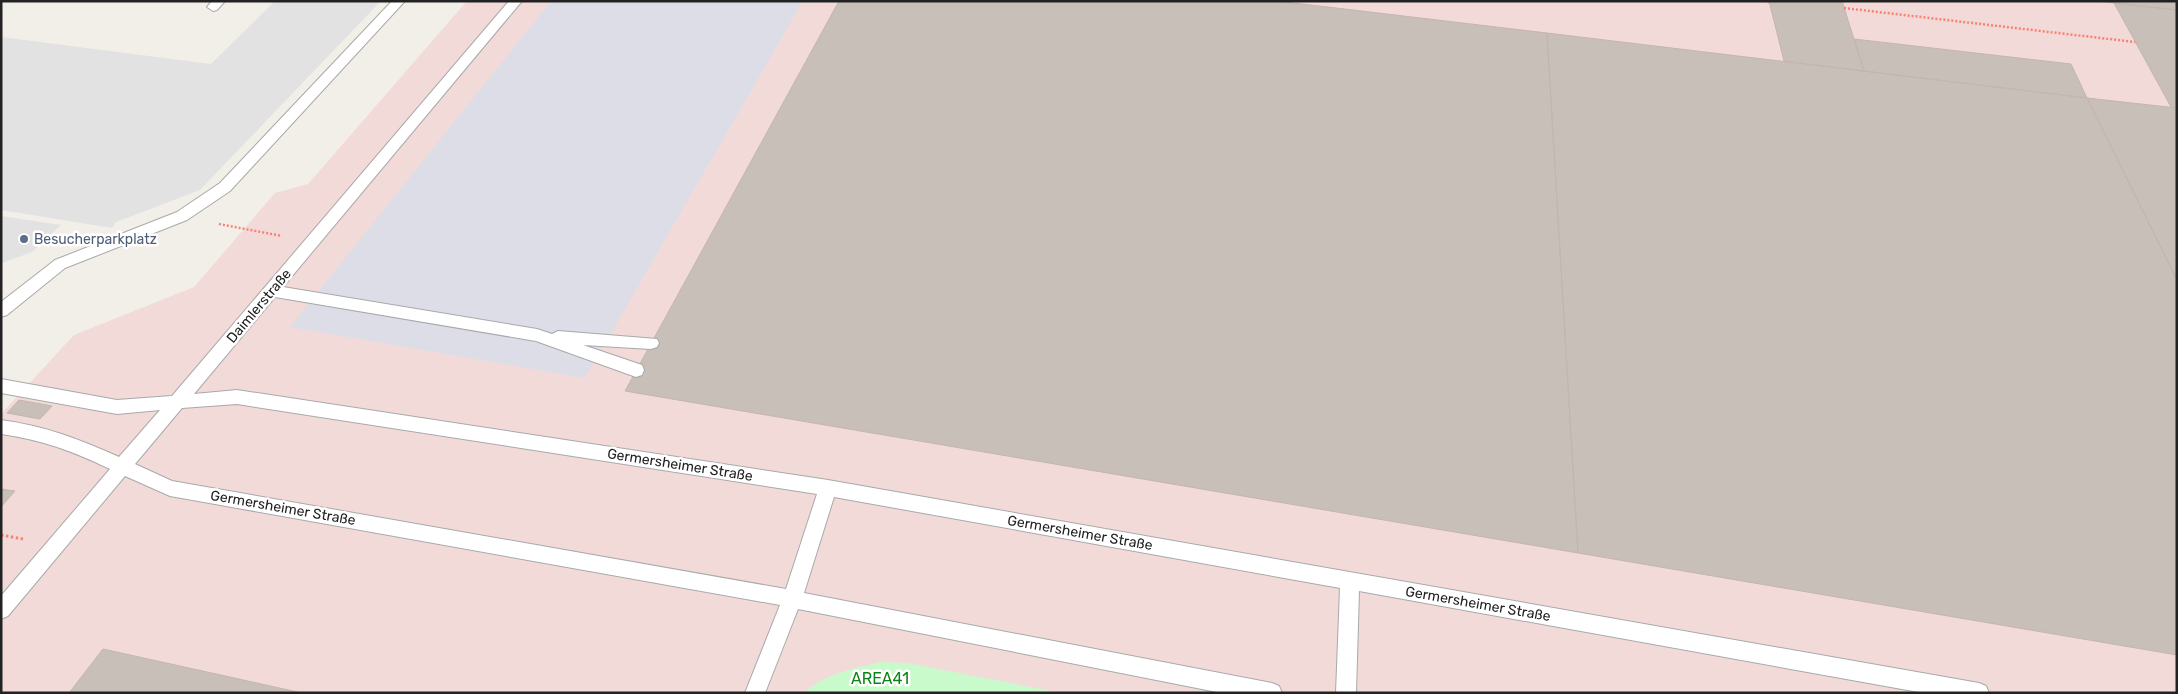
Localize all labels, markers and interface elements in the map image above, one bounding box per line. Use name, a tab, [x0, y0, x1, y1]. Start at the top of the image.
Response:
place label: Besucherparkplatz	[34, 231, 157, 248]
marker: Besucherparkplatz	[18, 233, 30, 245]
street label: Daimlerstraße	[223, 265, 295, 346]
street label: Germersheimer Straße	[606, 445, 754, 485]
street label: Germersheimer Straße	[209, 487, 357, 529]
street label: Germersheimer Straße	[1006, 512, 1154, 554]
street label: Germersheimer Straße	[1404, 583, 1552, 625]
park label: AREA41	[851, 669, 909, 688]

